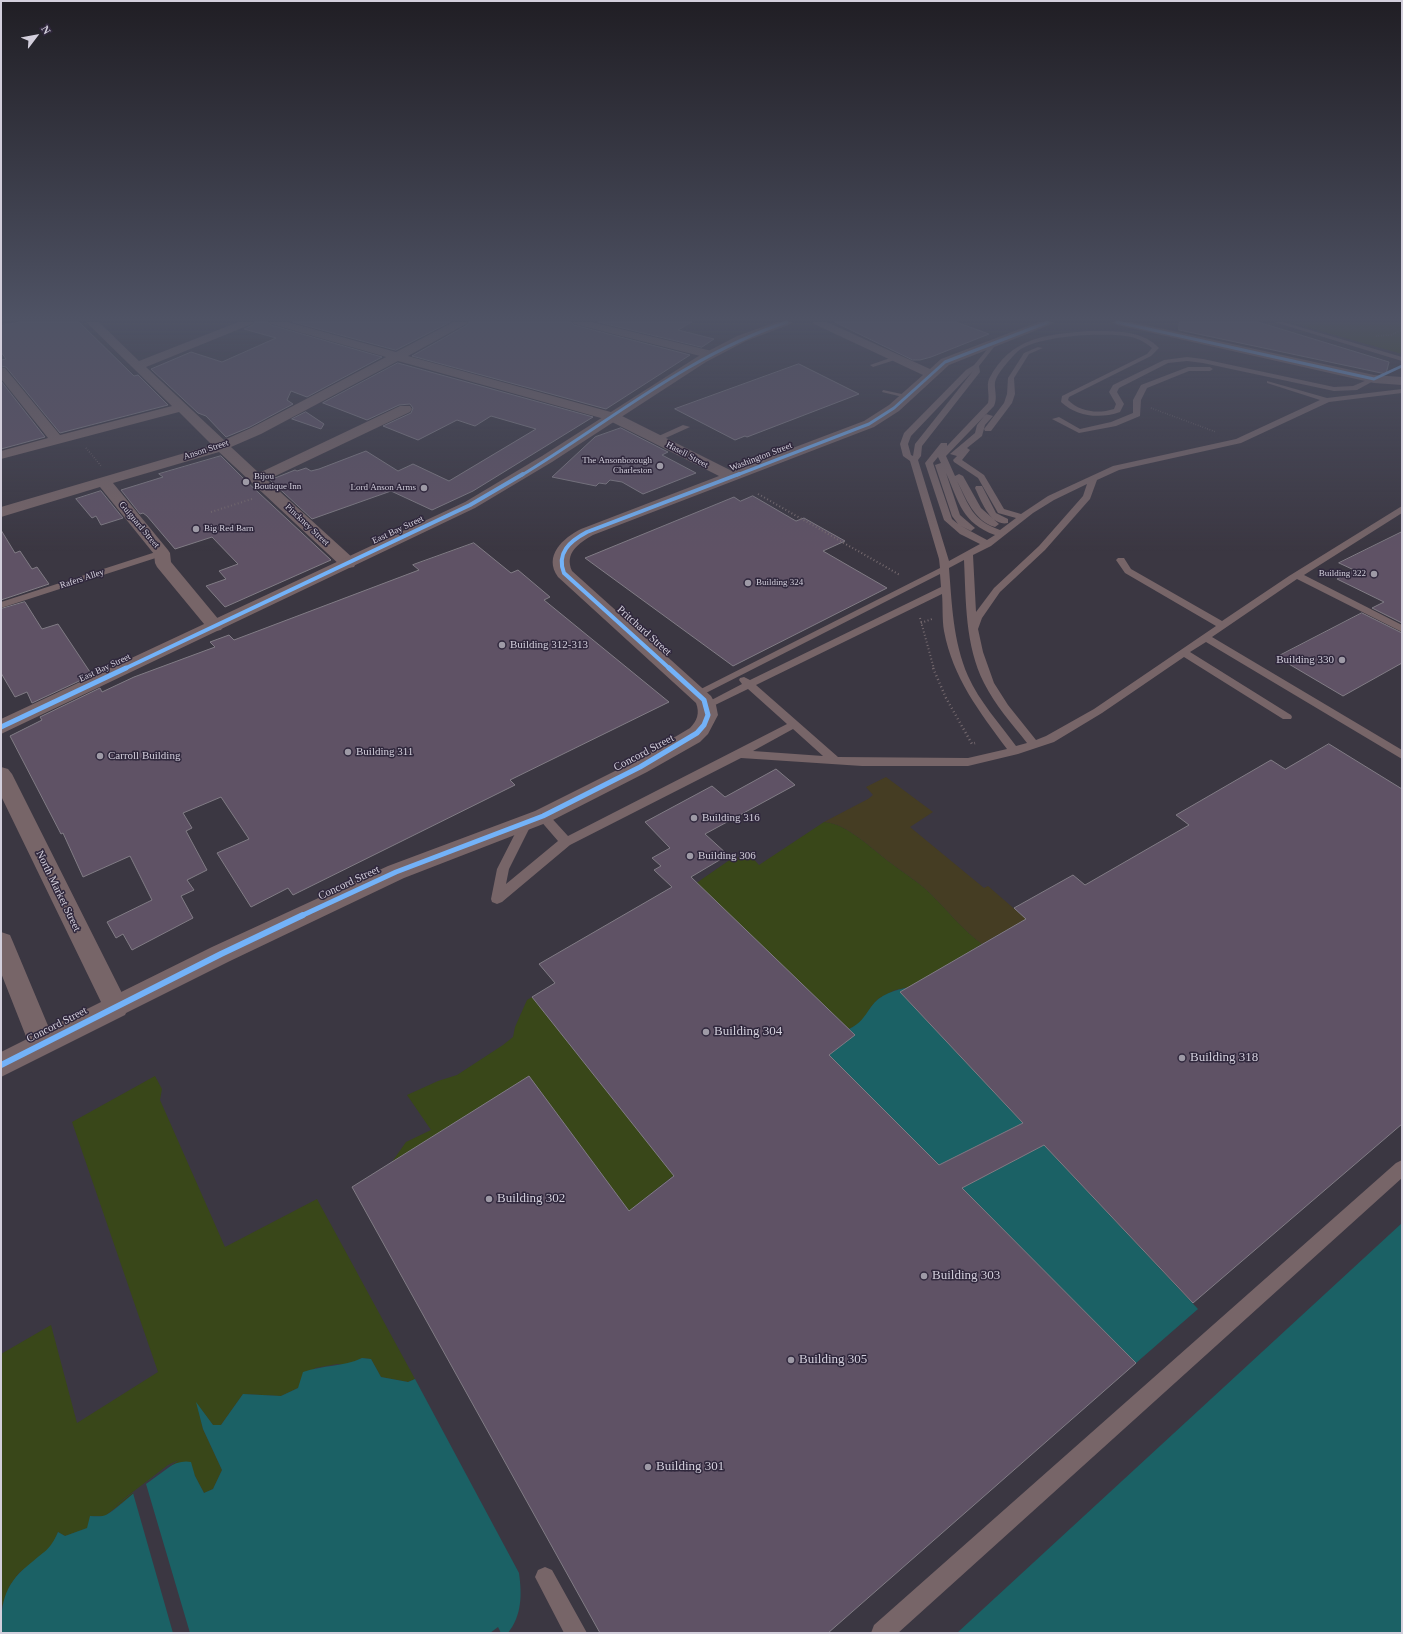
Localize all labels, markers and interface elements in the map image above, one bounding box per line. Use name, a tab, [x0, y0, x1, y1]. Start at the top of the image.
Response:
north arrow	[16, 16, 56, 56]
text: N	[39, 23, 53, 36]
street label: Anson Street	[182, 438, 230, 462]
street label: Hasell Street	[664, 439, 710, 471]
street label: Washington Street	[728, 440, 794, 474]
place label: The Ansonborough Charleston	[582, 456, 652, 477]
marker: The Ansonborough Charleston	[655, 461, 665, 471]
place label: Bijou Boutique Inn	[254, 472, 301, 493]
marker: Bijou Boutique Inn	[241, 477, 251, 487]
place label: Lord Anson Arms	[351, 483, 416, 493]
marker: Lord Anson Arms	[419, 483, 429, 493]
street label: Guignard Street	[116, 500, 162, 550]
street label: Pinckney Street	[283, 502, 331, 548]
street label: East Bay Street	[371, 513, 425, 547]
marker: Big Red Barn	[191, 524, 201, 534]
place label: Big Red Barn	[204, 524, 253, 534]
street label: Rafers Alley	[59, 567, 105, 591]
place label: Building 322	[1319, 569, 1366, 579]
marker: Building 322	[1369, 569, 1379, 579]
marker: Building 324	[743, 578, 753, 588]
place label: Building 324	[756, 578, 803, 588]
street label: Pritchard Street	[614, 603, 674, 659]
place label: Building 312-313	[510, 638, 588, 652]
marker: Building 312-313	[497, 640, 507, 650]
street label: East Bay Street	[78, 651, 132, 685]
place label: Building 330	[1276, 653, 1334, 667]
marker: Building 330	[1337, 655, 1347, 665]
street label: Concord Street	[612, 732, 676, 774]
place label: Building 311	[356, 745, 413, 759]
marker: Building 311	[343, 747, 353, 757]
place label: Carroll Building	[108, 749, 180, 763]
marker: Carroll Building	[95, 751, 105, 761]
place label: Building 316	[702, 811, 760, 825]
marker: Building 316	[689, 813, 699, 823]
street label: North Market Street	[33, 848, 83, 934]
place label: Building 306	[698, 849, 756, 863]
marker: Building 306	[685, 851, 695, 861]
street label: Concord Street	[316, 863, 382, 903]
street label: Concord Street	[24, 1004, 90, 1046]
place label: Building 304	[714, 1024, 782, 1040]
marker: Building 304	[701, 1027, 711, 1037]
place label: Building 318	[1190, 1050, 1258, 1066]
marker: Building 318	[1177, 1053, 1187, 1063]
place label: Building 302	[497, 1191, 565, 1207]
marker: Building 302	[484, 1194, 494, 1204]
place label: Building 303	[932, 1268, 1000, 1284]
marker: Building 303	[919, 1271, 929, 1281]
place label: Building 305	[799, 1352, 867, 1368]
marker: Building 305	[786, 1355, 796, 1365]
place label: Building 301	[656, 1459, 724, 1475]
marker: Building 301	[643, 1462, 653, 1472]

